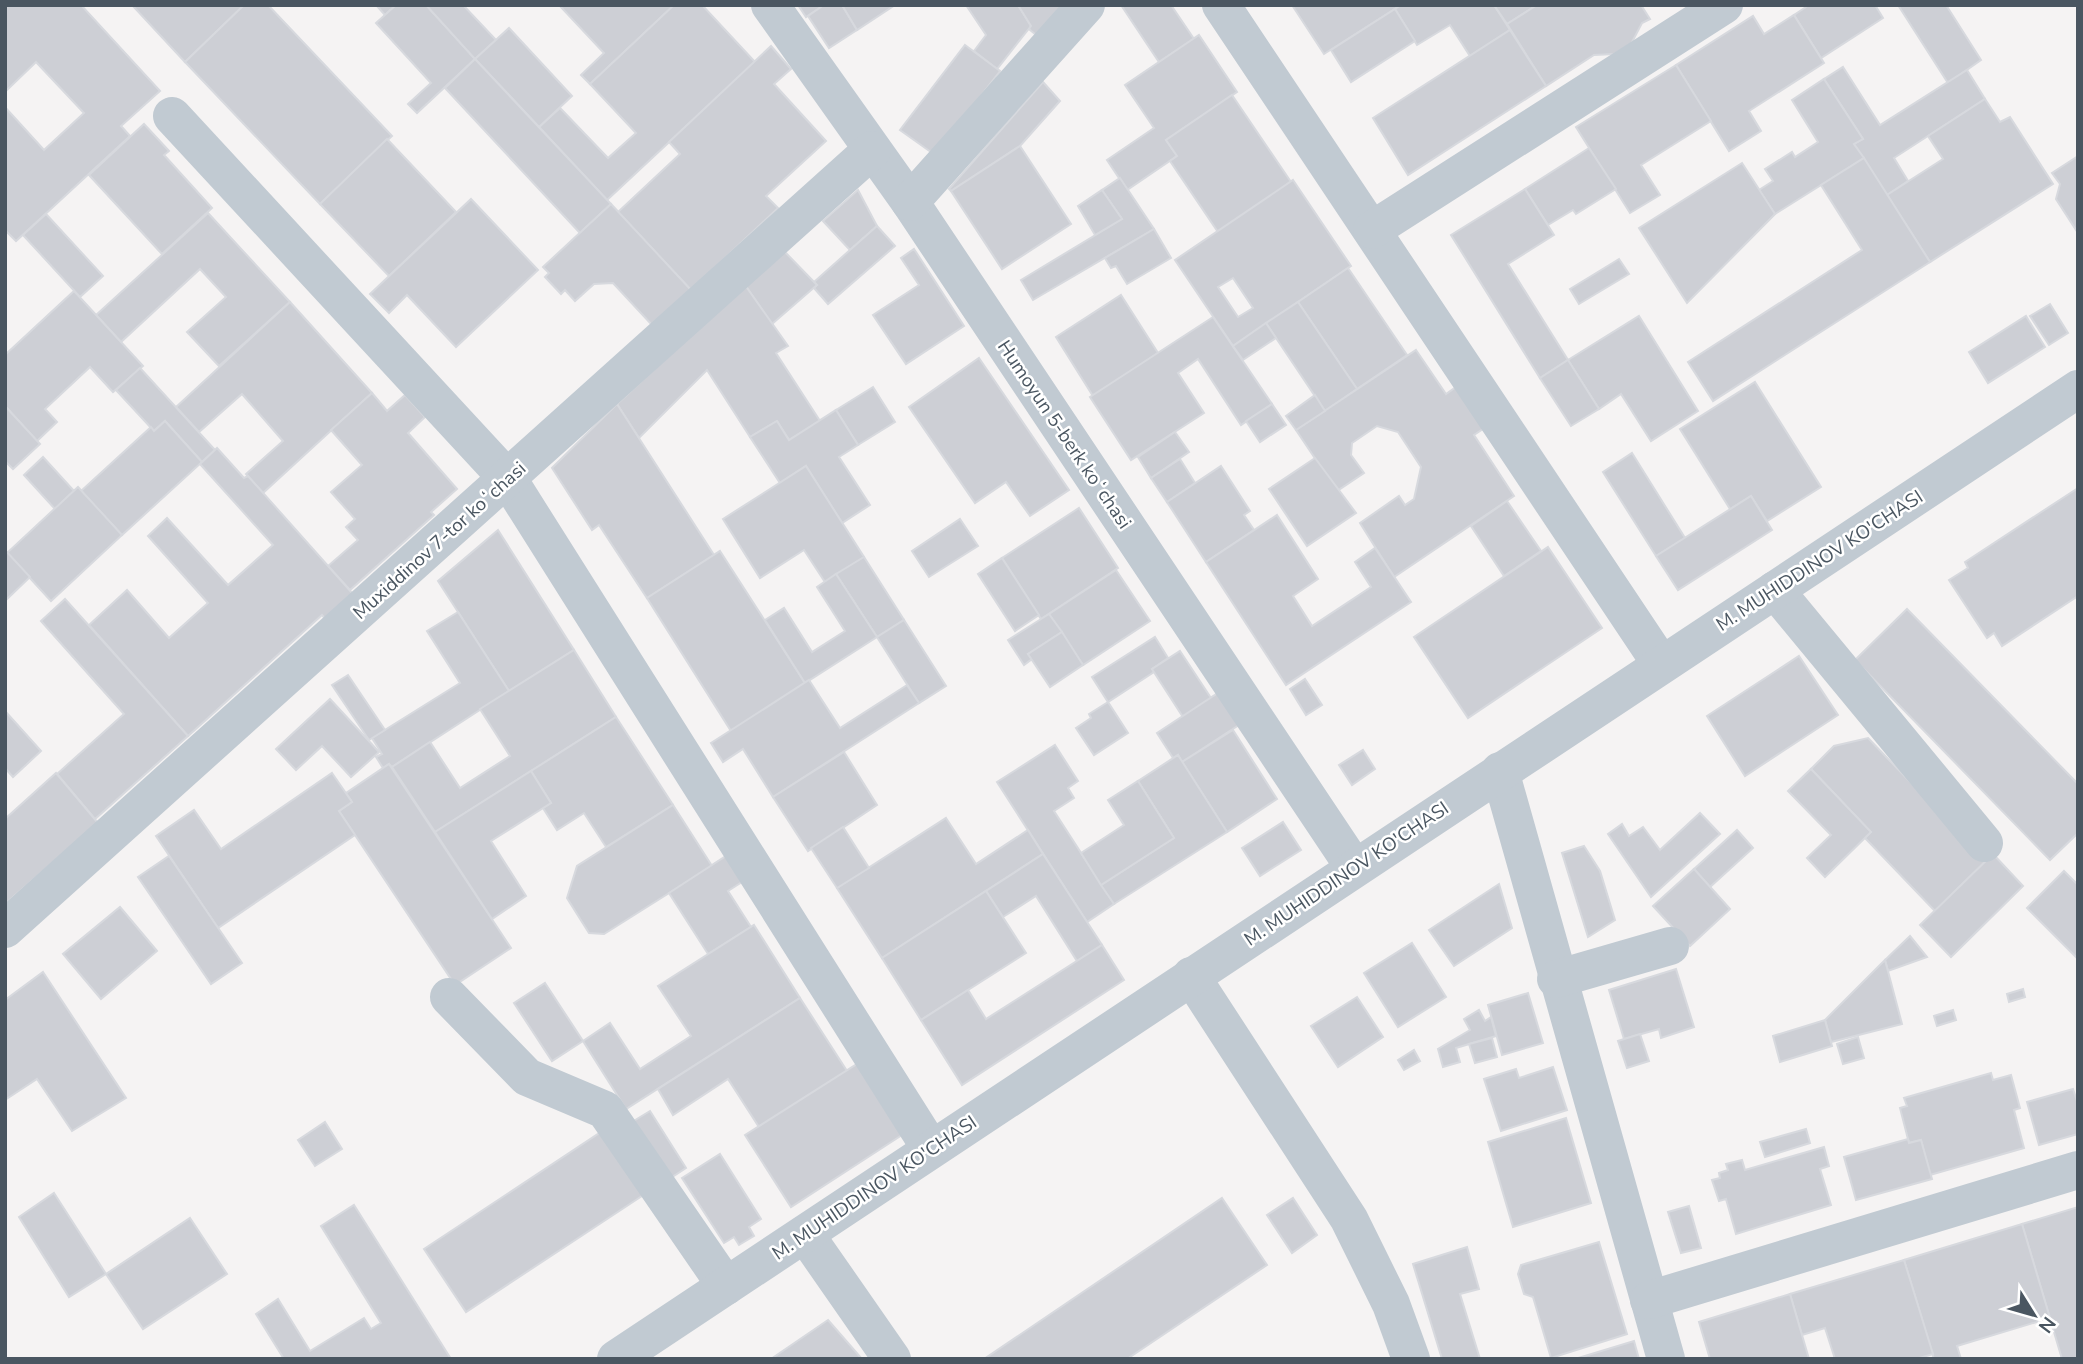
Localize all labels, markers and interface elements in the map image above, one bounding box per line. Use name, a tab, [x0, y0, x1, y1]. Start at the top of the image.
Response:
street label: Humoyun 5-berk koʻchasi	[991, 335, 1137, 534]
street label: Muxiddinov 7-tor koʻchasi	[348, 456, 532, 626]
street label: M. MUHIDDINOV KO'CHASI	[1711, 484, 1928, 638]
street label: M. MUHIDDINOV KO'CHASI	[1239, 795, 1454, 952]
street label: M. MUHIDDINOV KO'CHASI	[767, 1109, 982, 1266]
north arrow	[1999, 1280, 2069, 1350]
text: N	[2032, 1311, 2061, 1338]

